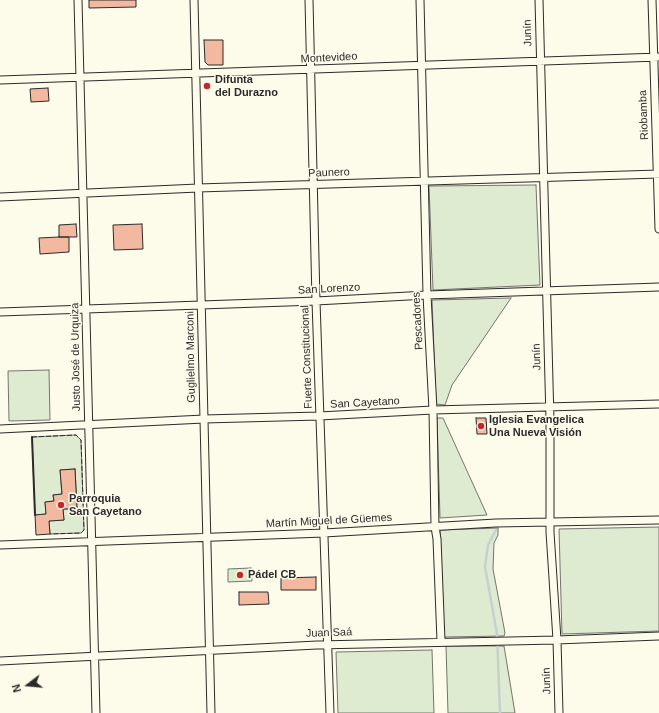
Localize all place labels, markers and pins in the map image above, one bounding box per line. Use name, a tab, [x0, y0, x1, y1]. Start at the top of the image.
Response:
place label: Difunta del Durazno	[215, 73, 278, 99]
marker: Difunta del Durazno	[202, 81, 212, 91]
place label: Iglesia Evangelica Una Nueva Visión	[489, 413, 584, 439]
marker: Iglesia Evangelica Una Nueva Visión	[476, 421, 486, 431]
place label: Parroquia San Cayetano	[69, 492, 142, 518]
marker: Parroquia San Cayetano	[56, 500, 66, 510]
place label: Pádel CB	[248, 568, 296, 582]
marker: Pádel CB	[235, 570, 245, 580]

